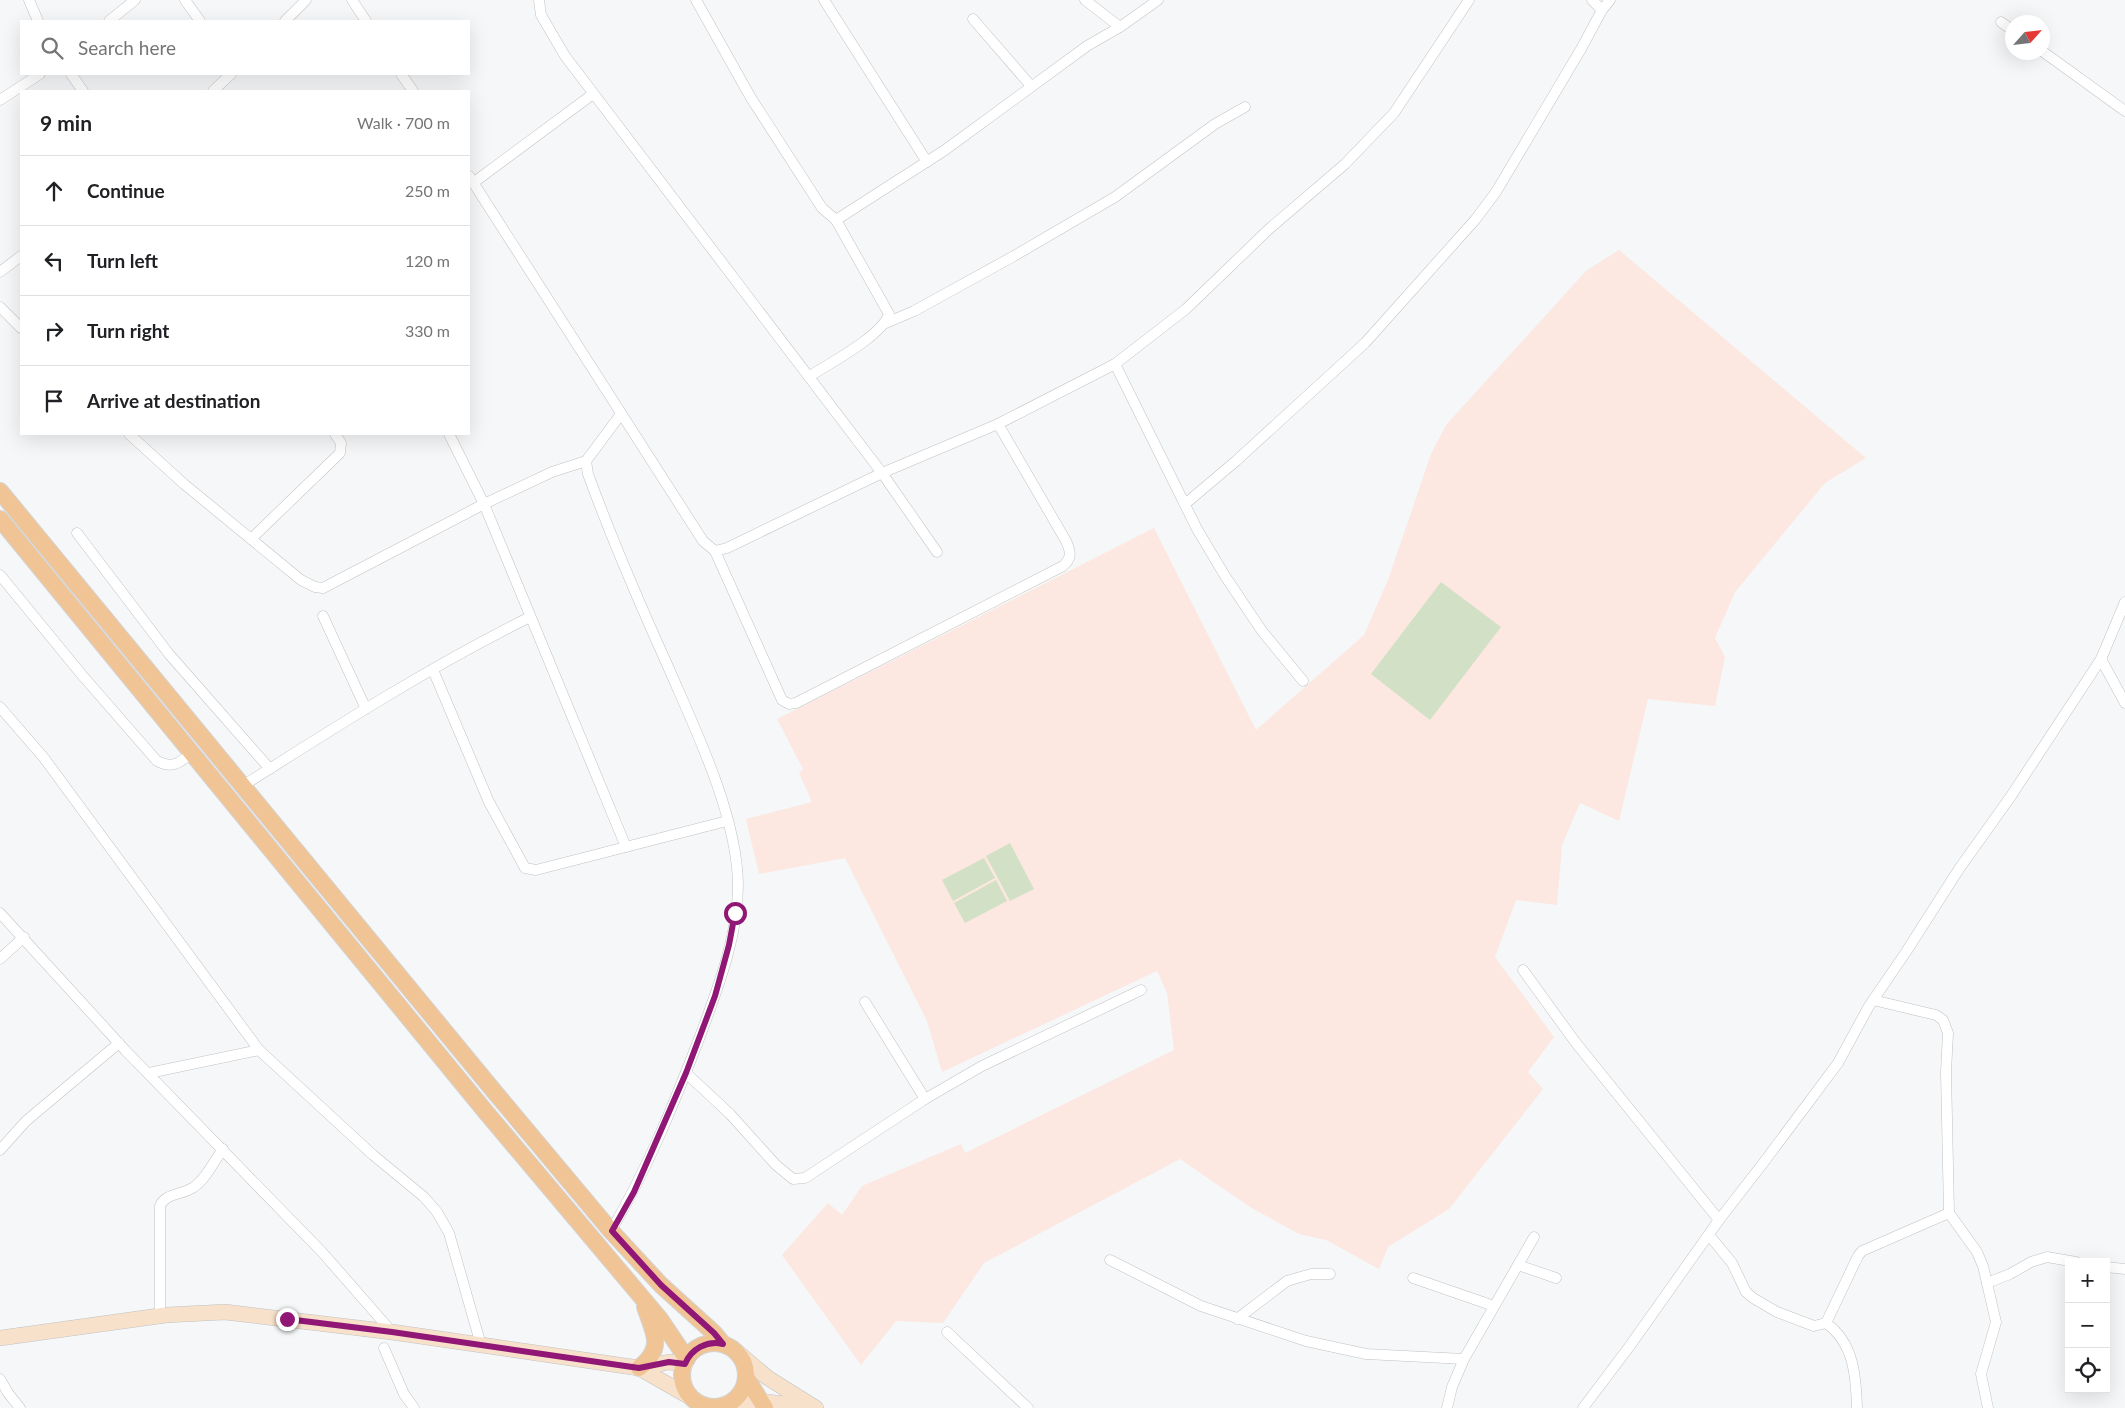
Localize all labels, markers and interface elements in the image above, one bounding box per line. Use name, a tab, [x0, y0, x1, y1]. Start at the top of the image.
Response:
north arrow	[2005, 15, 2050, 60]
search box	[20, 20, 470, 75]
icon: search	[38, 34, 66, 62]
text: Search here	[78, 36, 176, 59]
text: 9 min	[40, 110, 92, 135]
text: Walk · 700 m	[357, 113, 450, 132]
icon: ahead	[40, 177, 68, 205]
text: Continue	[87, 179, 165, 202]
text: 250 m	[405, 181, 450, 200]
icon: left	[40, 247, 68, 275]
text: Turn left	[87, 249, 158, 272]
text: 120 m	[405, 251, 450, 270]
icon: right	[40, 317, 68, 345]
text: Turn right	[87, 319, 169, 342]
text: 330 m	[405, 321, 450, 340]
icon: arrive	[40, 387, 68, 415]
text: Arrive at destination	[87, 389, 260, 412]
route start	[724, 902, 747, 925]
map controls	[2065, 1258, 2110, 1393]
button: +	[2065, 1258, 2110, 1303]
button: −	[2065, 1303, 2110, 1348]
route end	[276, 1308, 299, 1331]
button: locate	[2065, 1348, 2110, 1393]

